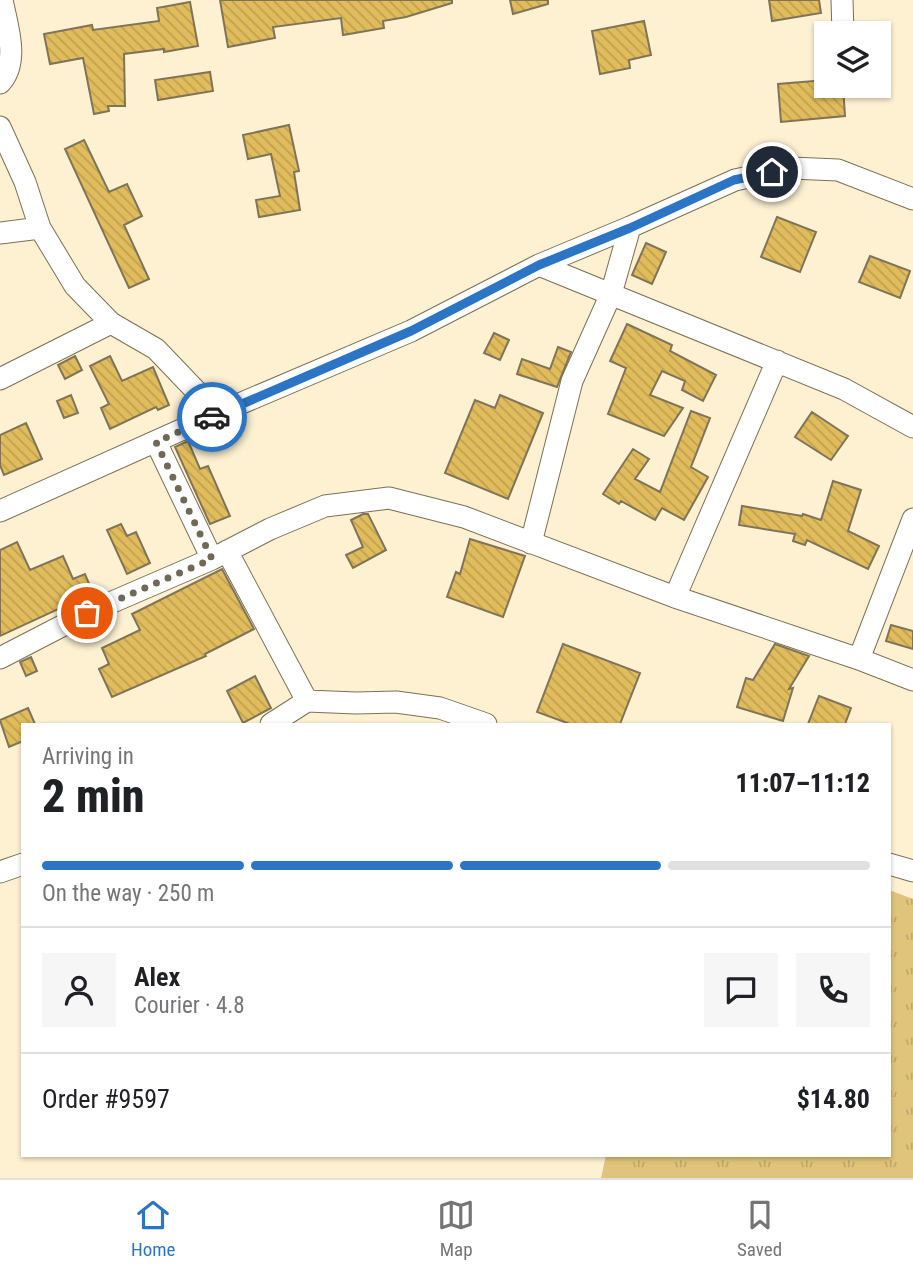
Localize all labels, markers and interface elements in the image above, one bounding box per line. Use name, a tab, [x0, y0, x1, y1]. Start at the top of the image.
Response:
map controls	[814, 21, 891, 98]
button: layers	[814, 21, 891, 98]
pin	[742, 142, 802, 202]
icon: home	[753, 153, 791, 191]
courier	[177, 382, 247, 452]
icon: car	[193, 398, 231, 436]
pin	[57, 583, 117, 643]
icon: bag	[68, 594, 106, 632]
text: Arriving in	[42, 743, 134, 770]
text: 11:07–11:12	[736, 768, 870, 798]
text: 2 min	[42, 769, 145, 823]
text: On the way · 250 m	[42, 880, 214, 907]
button: person	[42, 953, 116, 1027]
button: chat	[704, 953, 778, 1027]
button: phone	[796, 953, 870, 1027]
text: Alex	[134, 962, 180, 992]
text: Courier · 4.8	[134, 992, 245, 1019]
text: Order #9597	[42, 1084, 170, 1114]
text: $14.80	[797, 1084, 870, 1114]
tab: Home	[131, 1196, 175, 1261]
tab: Map	[437, 1196, 475, 1261]
tab: Saved	[737, 1196, 782, 1261]

